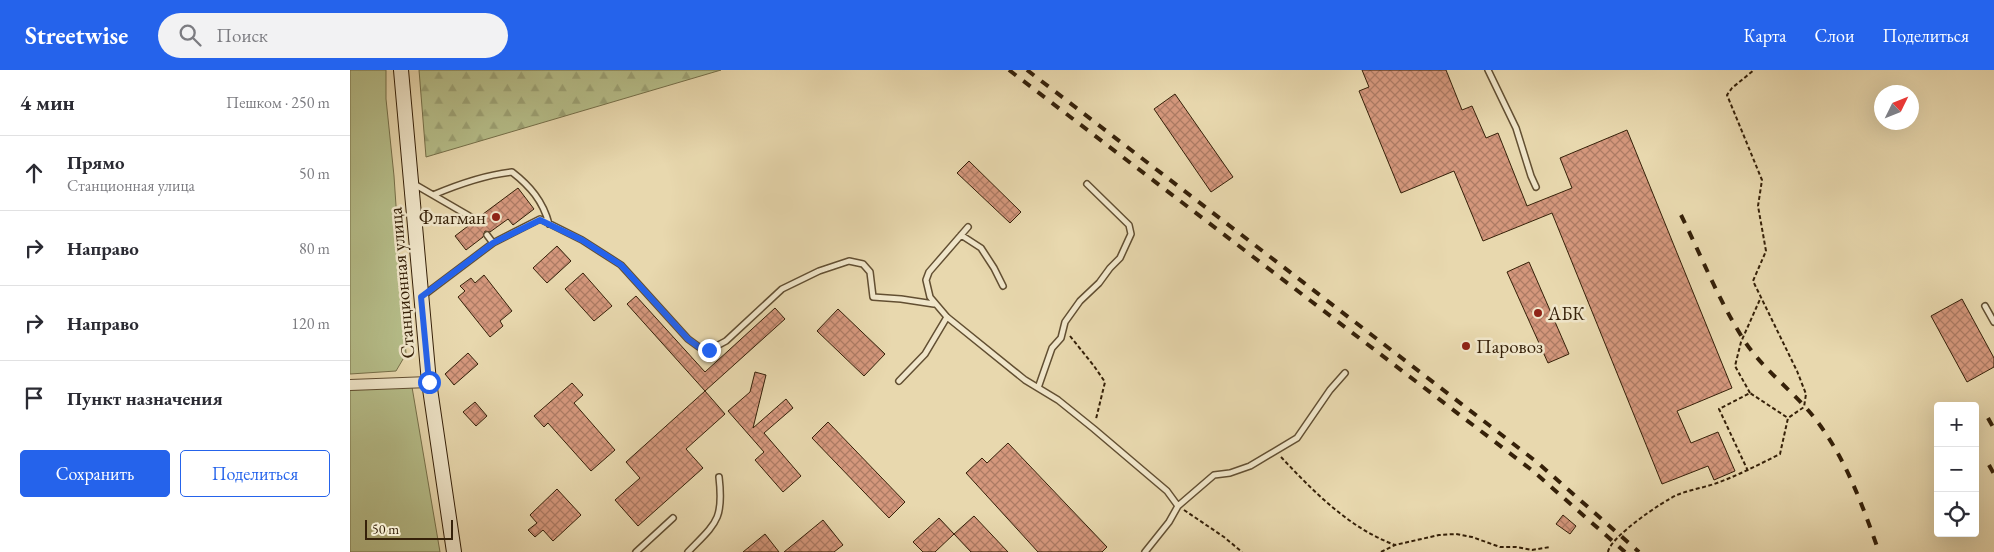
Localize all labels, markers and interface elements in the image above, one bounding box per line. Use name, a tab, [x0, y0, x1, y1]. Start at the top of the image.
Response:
search box	[158, 13, 508, 58]
text: Streetwise	[25, 20, 128, 51]
icon: search	[176, 21, 204, 49]
text: Поиск	[216, 23, 268, 48]
text: Карта	[1744, 24, 1787, 47]
text: Слои	[1815, 24, 1854, 47]
text: Поделиться	[1882, 24, 1969, 47]
north arrow	[1874, 85, 1919, 130]
text: 4 мин	[20, 89, 75, 116]
text: Пешком · 250 m	[226, 92, 330, 113]
text: Прямо	[67, 150, 125, 175]
icon: ahead	[20, 159, 48, 187]
text: 50 m	[299, 163, 330, 184]
text: Станционная улица	[67, 175, 195, 196]
place label: Флагман	[419, 205, 486, 230]
street label: Станционная улица	[382, 206, 421, 360]
marker: Флагман	[490, 211, 502, 223]
icon: right	[20, 234, 48, 262]
text: Направо	[67, 236, 139, 261]
text: 80 m	[299, 238, 330, 259]
place label: АБК	[1547, 301, 1585, 326]
marker: АБК	[1532, 307, 1544, 319]
icon: right	[20, 309, 48, 337]
text: Направо	[67, 311, 139, 336]
text: 120 m	[291, 313, 330, 334]
place label: Паровоз	[1476, 334, 1543, 359]
route end	[698, 339, 721, 362]
marker: Паровоз	[1460, 340, 1472, 352]
route start	[418, 371, 441, 394]
icon: arrive	[20, 384, 48, 412]
text: Пункт назначения	[67, 386, 223, 411]
map controls	[1934, 402, 1979, 537]
button: +	[1934, 402, 1979, 447]
button: −	[1934, 447, 1979, 492]
button: Сохранить	[20, 450, 170, 497]
button: Поделиться	[180, 450, 330, 497]
button: locate	[1934, 492, 1979, 537]
scale bar	[365, 517, 452, 540]
text: 50 m	[372, 520, 399, 538]

